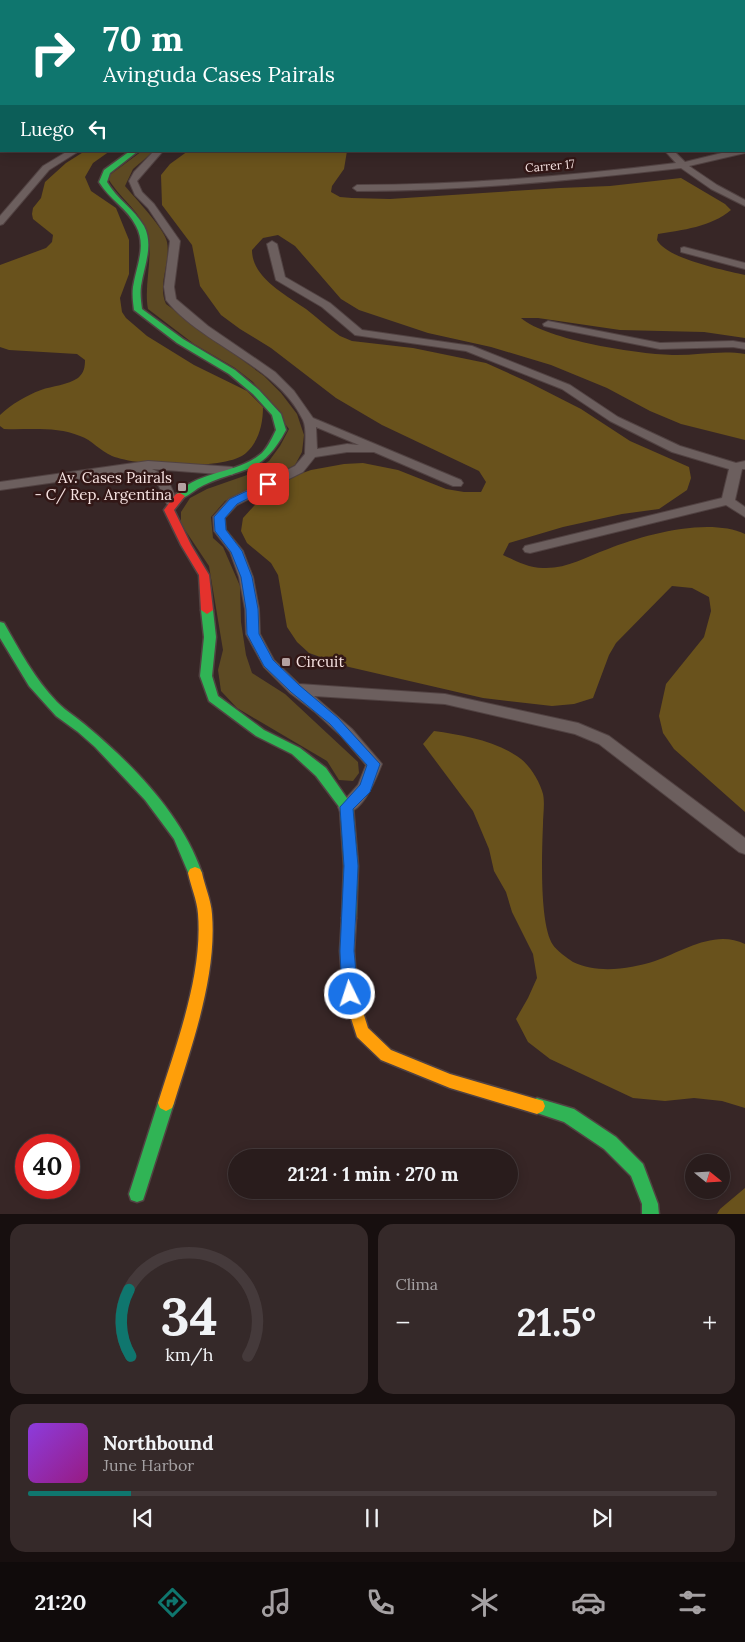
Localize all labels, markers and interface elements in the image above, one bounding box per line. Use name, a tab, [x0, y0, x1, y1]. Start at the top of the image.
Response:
text: 70 m	[103, 16, 183, 61]
icon: right	[20, 20, 85, 85]
text: Avinguda Cases Pairals	[103, 60, 335, 88]
icon: left	[84, 115, 112, 143]
text: Luego	[20, 117, 74, 141]
street label: Carrer 17	[525, 156, 576, 175]
pin	[247, 463, 289, 505]
place label: Av. Cases Pairals - C/ Rep. Argentina	[34, 468, 172, 505]
icon: arrive	[254, 470, 282, 498]
marker: Av. Cases Pairals - C/ Rep. Argentina	[176, 481, 188, 493]
place label: Circuit	[296, 652, 344, 671]
marker: Circuit	[280, 656, 292, 668]
position arrow	[323, 967, 375, 1019]
speed limit sign: 40	[15, 1134, 80, 1199]
north arrow	[685, 1154, 730, 1199]
map controls	[685, 1154, 730, 1199]
text: 21:21 · 1 min · 270 m	[287, 1162, 459, 1186]
text: Clima	[396, 1274, 438, 1294]
text: 34	[160, 1283, 218, 1349]
text: 21.5°	[516, 1298, 596, 1346]
text: −	[396, 1305, 410, 1341]
text: +	[702, 1305, 717, 1341]
text: km/h	[165, 1343, 213, 1366]
text: Northbound	[103, 1431, 214, 1455]
text: June Harbor	[103, 1455, 194, 1475]
icon: previous	[129, 1504, 157, 1532]
icon: pause	[358, 1504, 386, 1532]
icon: next	[588, 1504, 616, 1532]
icon: directions	[155, 1585, 190, 1620]
icon: music	[259, 1585, 294, 1620]
icon: phone	[363, 1585, 398, 1620]
icon: climate	[467, 1585, 502, 1620]
icon: car	[571, 1585, 606, 1620]
icon: filters	[675, 1585, 710, 1620]
text: 21:20	[35, 1588, 86, 1616]

